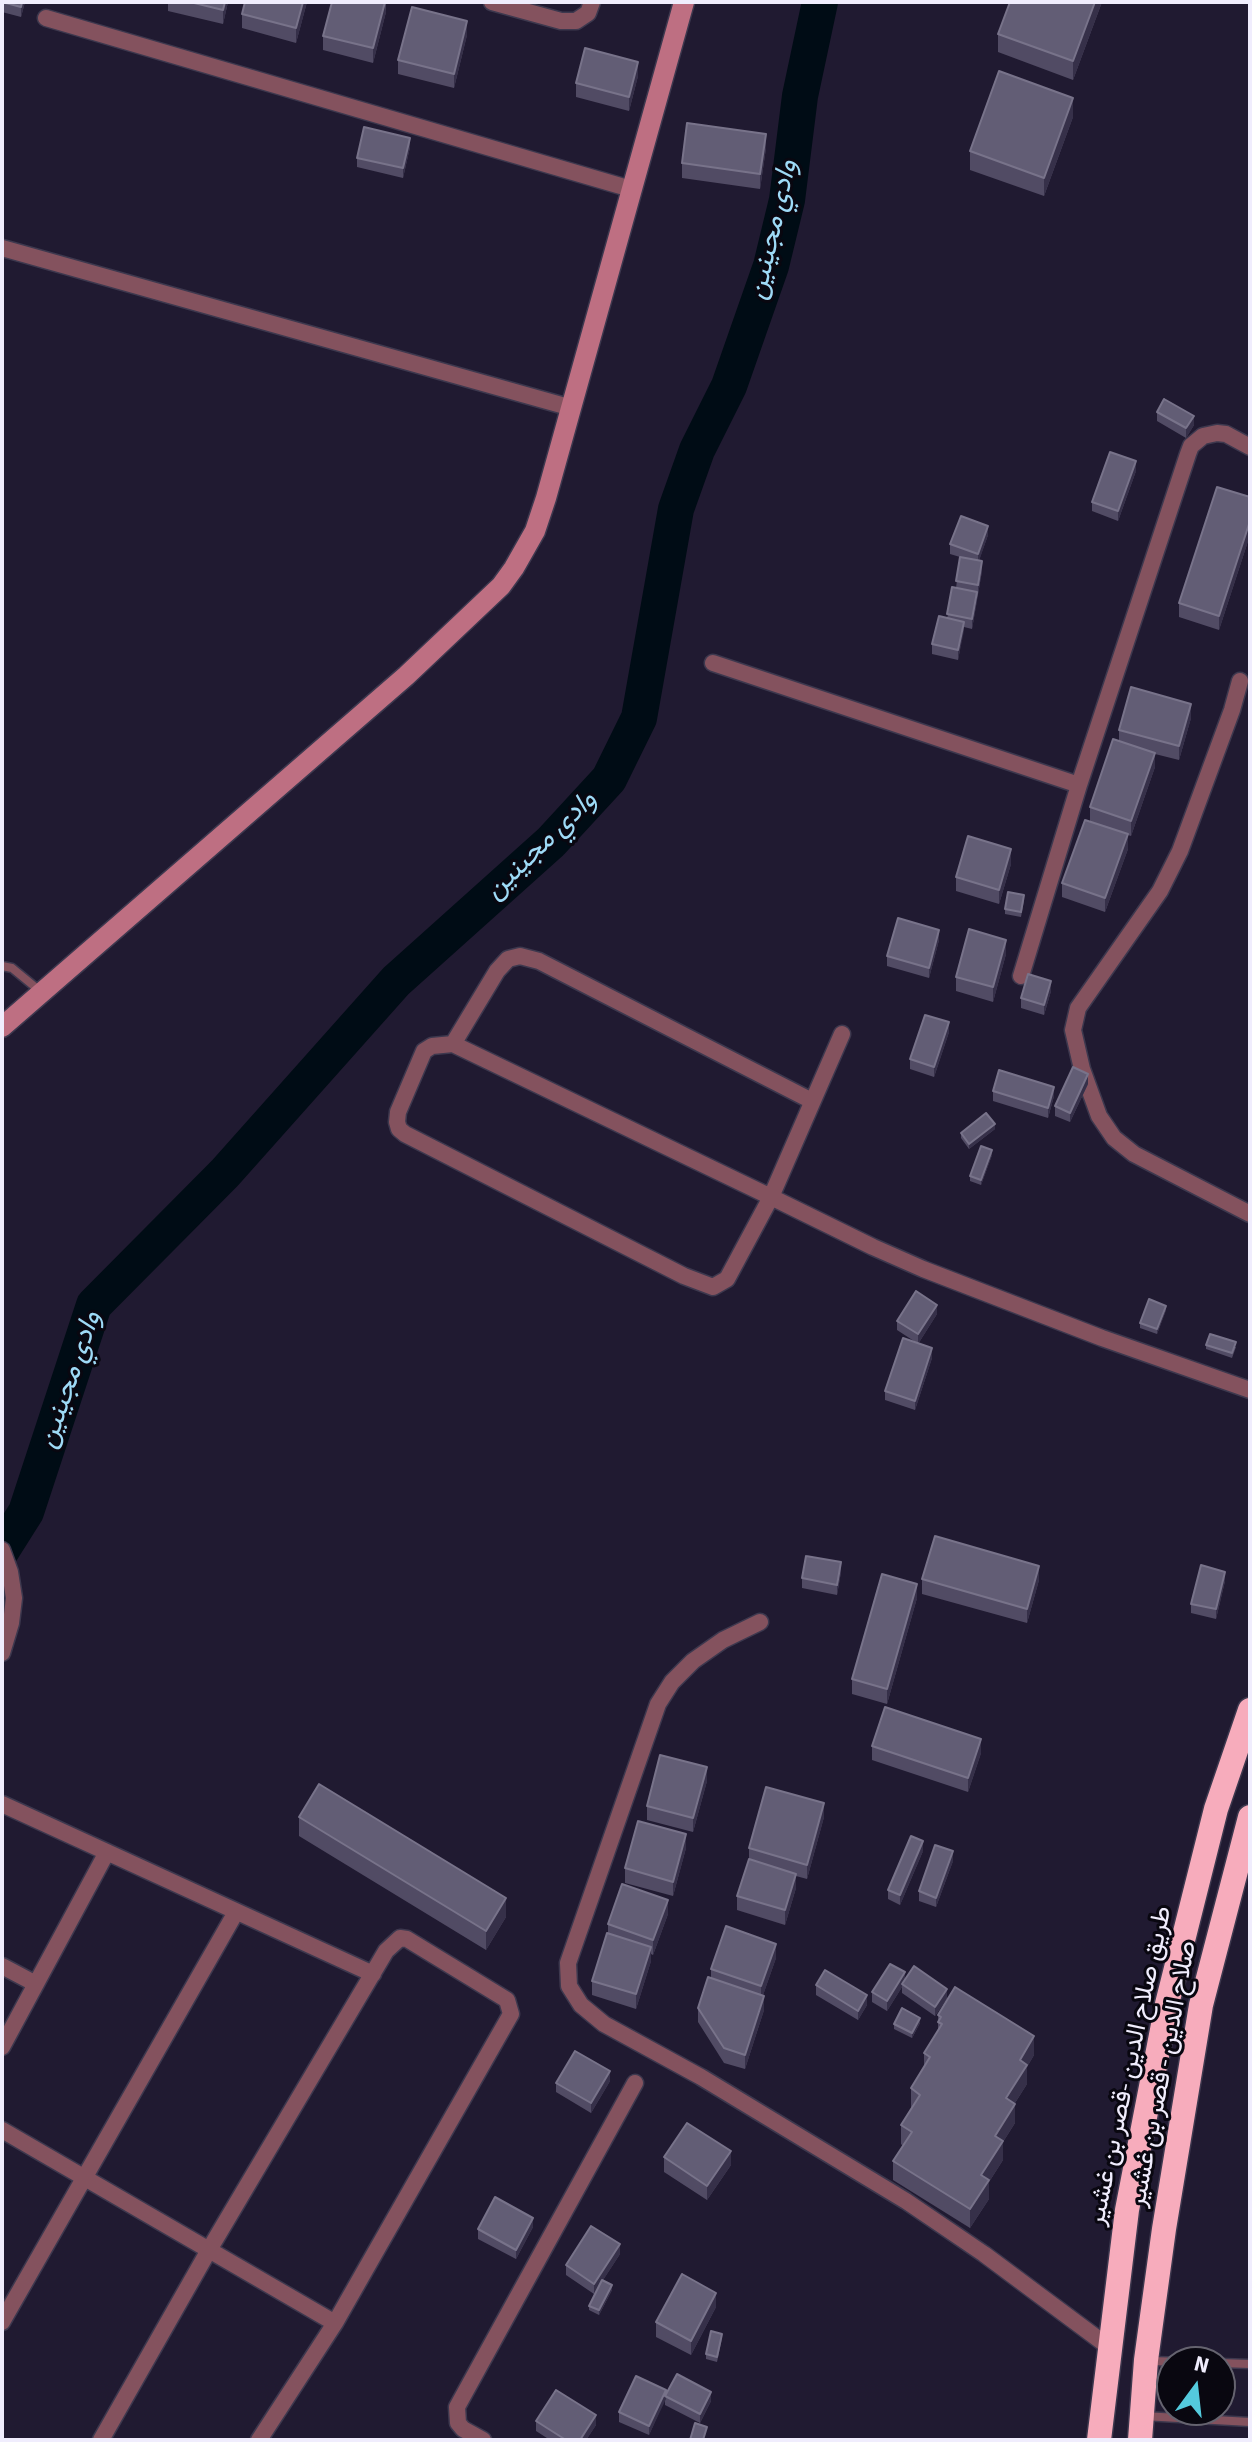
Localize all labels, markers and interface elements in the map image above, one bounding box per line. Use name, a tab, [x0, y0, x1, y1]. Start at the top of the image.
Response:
water label: وادي مجينين	[742, 157, 806, 303]
water label: وادي مجينين	[479, 784, 605, 908]
water label: وادي مجينين	[32, 1307, 110, 1453]
street label: طريق صلاح الدين -قصر بن غشير	[1082, 1903, 1180, 2229]
street label: صلاح الدين - قصر بن غشير	[1123, 1938, 1205, 2210]
north arrow	[1156, 2346, 1236, 2426]
text: N	[1190, 2347, 1213, 2382]

